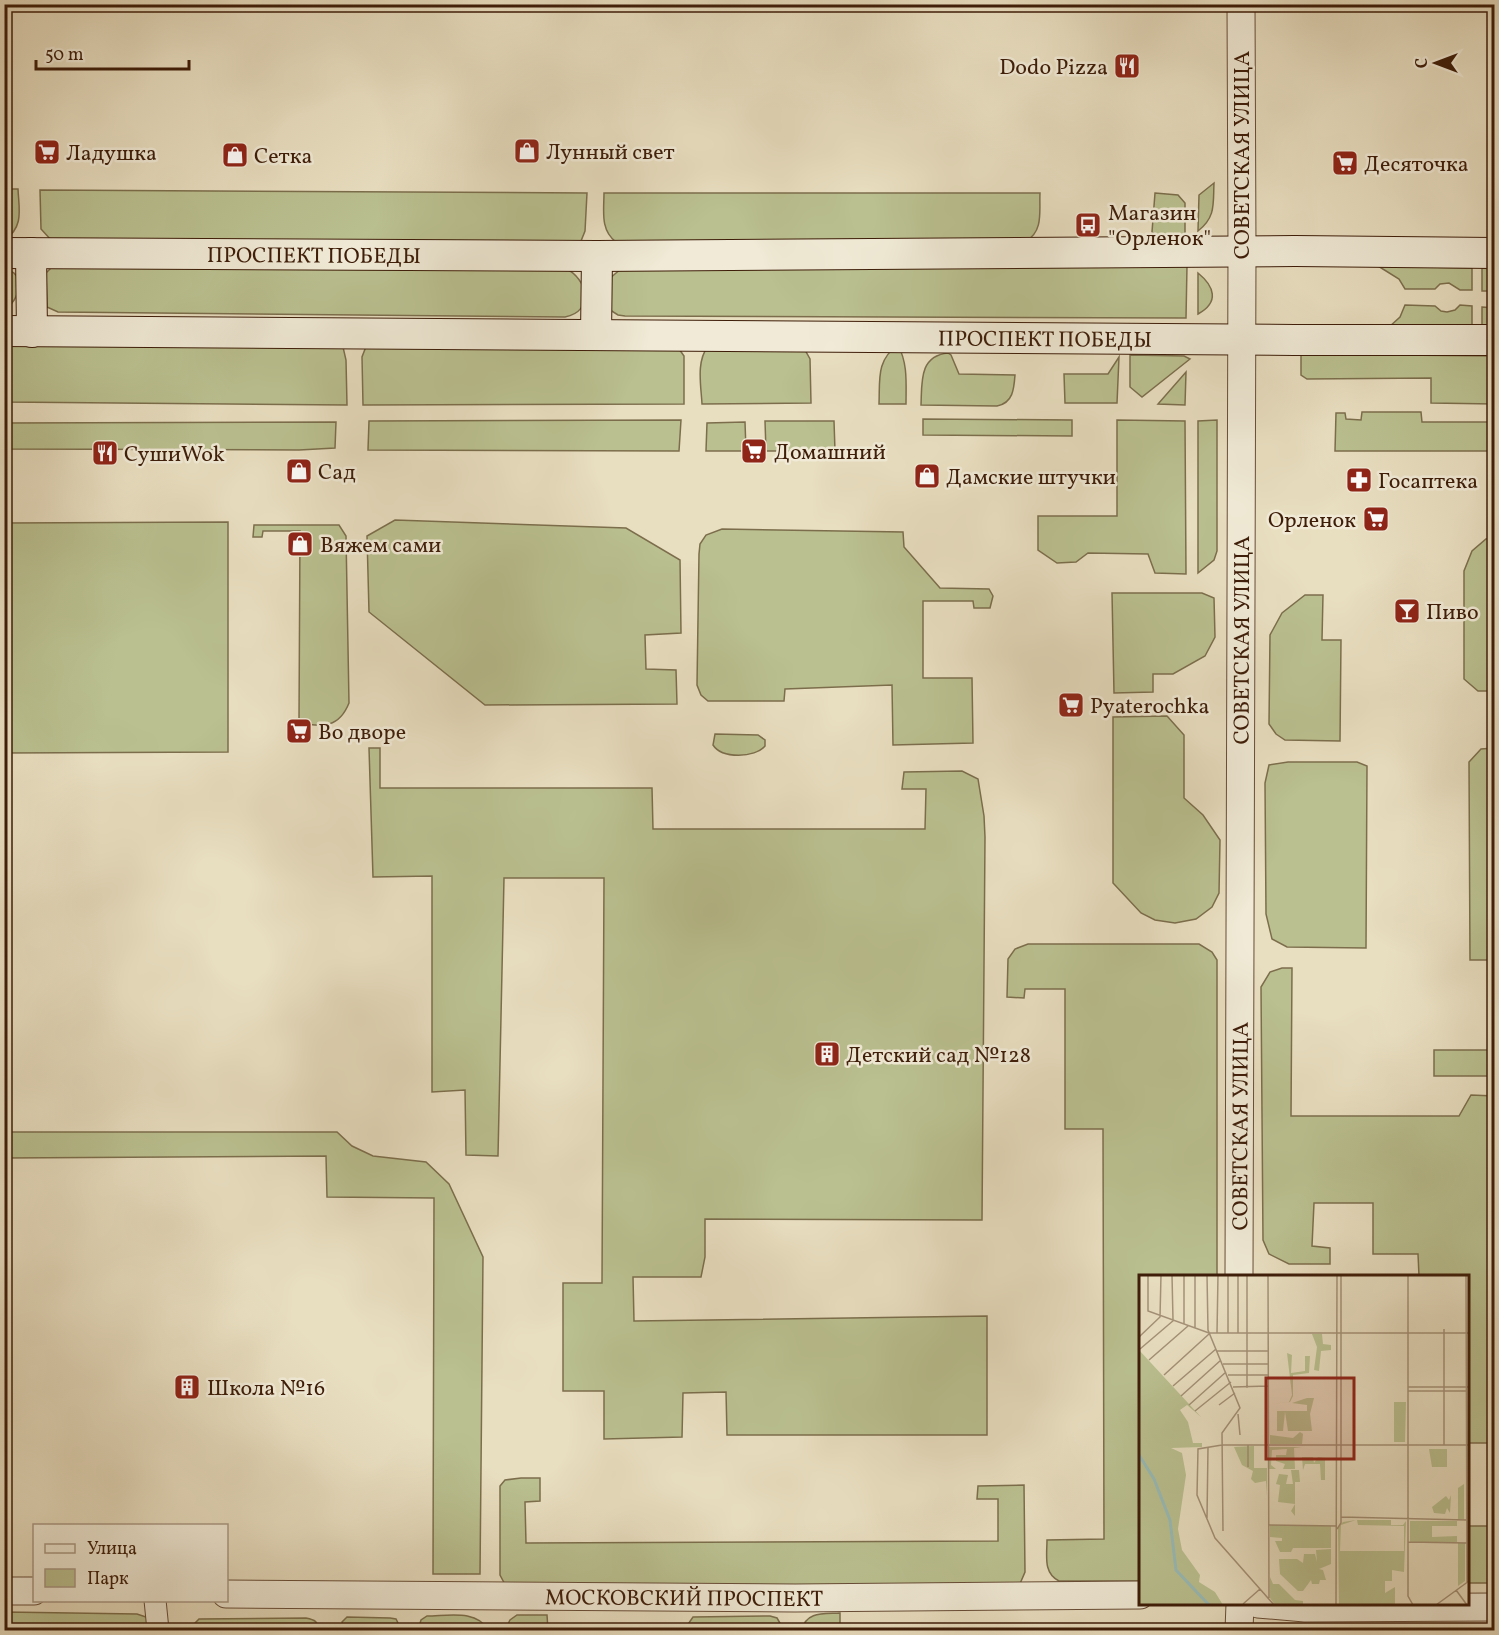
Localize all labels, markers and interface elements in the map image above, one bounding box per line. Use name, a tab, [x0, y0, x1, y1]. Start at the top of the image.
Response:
scale bar	[36, 33, 189, 71]
north arrow	[1406, 33, 1466, 93]
text: 50 m	[45, 43, 84, 68]
restaurant icon: Dodo Pizza	[1112, 51, 1142, 81]
street label: СОВЕТСКАЯ УЛИЦА	[1228, 51, 1259, 259]
place label: Dodo Pizza	[999, 53, 1108, 84]
text: С	[1412, 58, 1434, 68]
shop icon: Лунный свет	[512, 136, 542, 166]
supermarket icon: Ладушка	[32, 137, 62, 167]
place label: Лунный свет	[546, 138, 675, 169]
place label: Ладушка	[66, 139, 157, 170]
shop icon: Сетка	[220, 140, 250, 170]
place label: Сетка	[254, 142, 312, 173]
supermarket icon: Десяточка	[1330, 148, 1360, 178]
place label: Десяточка	[1364, 150, 1469, 181]
place label: Магазин "Орленок"	[1108, 199, 1211, 255]
bus stop icon: Магазин "Орленок"	[1073, 210, 1103, 240]
street label: ПРОСПЕКТ ПОБЕДЫ	[207, 241, 421, 273]
street label: ПРОСПЕКТ ПОБЕДЫ	[938, 325, 1152, 357]
supermarket icon: Домашний	[739, 436, 769, 466]
restaurant icon: СушиWok	[90, 438, 120, 468]
place label: Домашний	[774, 438, 886, 469]
place label: СушиWok	[124, 440, 225, 471]
shop icon: Сад	[284, 456, 314, 486]
place label: Сад	[318, 458, 356, 489]
shop icon: Дамские штучки	[912, 461, 942, 491]
place label: Дамские штучки	[946, 463, 1116, 494]
pharmacy icon: Госаптека	[1344, 465, 1374, 495]
place label: Госаптека	[1378, 467, 1478, 498]
supermarket icon: Орленок	[1361, 504, 1391, 534]
place label: Орленок	[1268, 506, 1356, 537]
shop icon: Вяжем сами	[285, 529, 315, 559]
place label: Вяжем сами	[320, 531, 442, 562]
street label: СОВЕТСКАЯ УЛИЦА	[1228, 536, 1259, 744]
bar icon: Пиво	[1392, 596, 1422, 626]
place label: Пиво	[1426, 598, 1479, 629]
supermarket icon: Pyaterochka	[1056, 690, 1086, 720]
place label: Pyaterochka	[1090, 692, 1210, 723]
supermarket icon: Во дворе	[284, 716, 314, 746]
place label: Во дворе	[318, 718, 406, 749]
street label: СОВЕТСКАЯ УЛИЦА	[1226, 1022, 1258, 1230]
building icon: Детский сад №128	[812, 1039, 842, 1069]
place label: Детский сад №128	[846, 1041, 1031, 1072]
inset map	[1139, 1275, 1469, 1605]
building icon: Школа №16	[172, 1372, 202, 1402]
place label: Школа №16	[207, 1374, 325, 1405]
legend	[33, 1524, 228, 1602]
text: Улица	[87, 1537, 137, 1562]
text: Парк	[87, 1567, 129, 1592]
street label: МОСКОВСКИЙ ПРОСПЕКТ	[545, 1583, 823, 1616]

